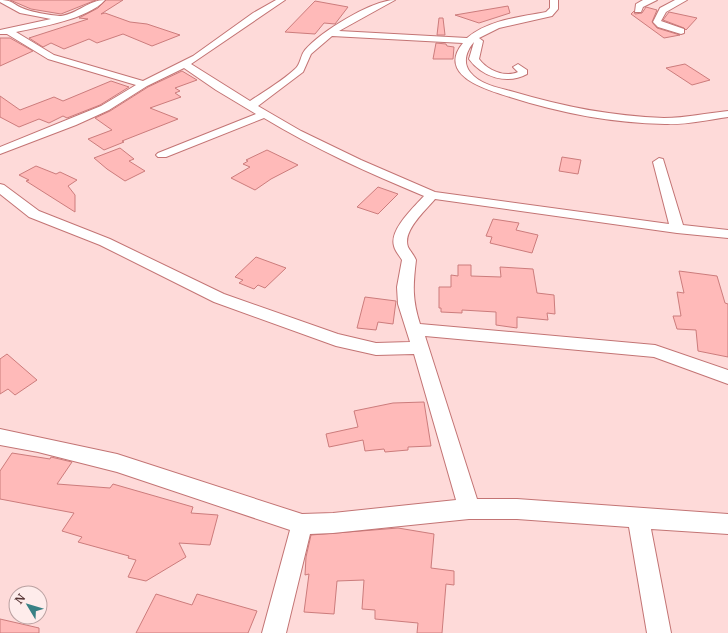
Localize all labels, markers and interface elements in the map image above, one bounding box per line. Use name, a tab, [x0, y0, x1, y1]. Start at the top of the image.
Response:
north arrow	[8, 585, 48, 625]
text: N	[12, 591, 28, 607]

